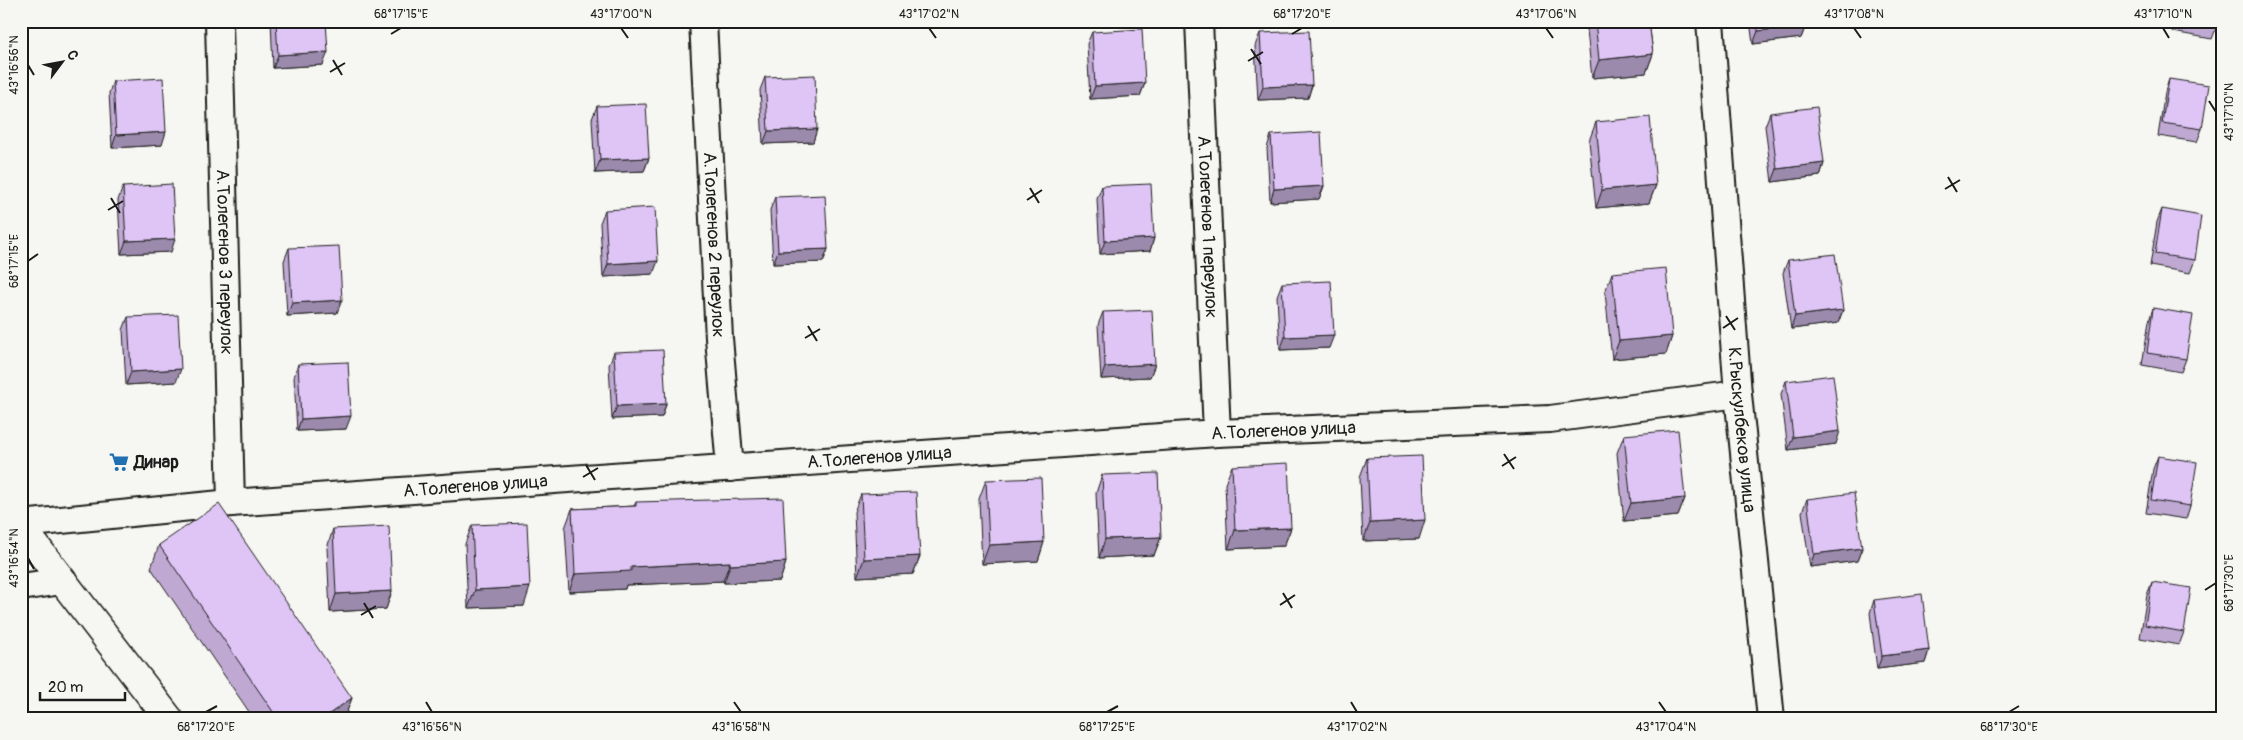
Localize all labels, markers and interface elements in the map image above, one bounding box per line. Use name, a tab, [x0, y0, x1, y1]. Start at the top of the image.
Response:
text: 68°17'15"E	[374, 7, 428, 22]
text: 43°17'00"N	[590, 7, 652, 22]
text: 43°17'02"N	[899, 7, 959, 22]
text: 68°17'20"E	[1273, 7, 1331, 22]
text: 43°17'06"N	[1516, 7, 1576, 22]
text: 43°17'08"N	[1824, 7, 1884, 22]
text: 43°17'10"N	[2134, 7, 2192, 22]
text: 43°16'56"N	[7, 35, 22, 95]
north arrow	[38, 38, 88, 88]
text: С	[63, 47, 82, 64]
text: 43°17'10"N	[2222, 83, 2237, 141]
street label: А.Толегенов 1 переулок	[1193, 135, 1223, 319]
street label: А.Толегенов 2 переулок	[698, 151, 730, 338]
street label: А.Толегенов 3 переулок	[211, 169, 239, 355]
text: 68°17'15"E	[7, 234, 22, 288]
street label: К.Рыскулбеков улица	[1723, 346, 1761, 514]
street label: А.Толегенов улица	[1210, 416, 1356, 445]
street label: А.Толегенов улица	[806, 440, 952, 474]
supermarket icon: Динар	[108, 451, 130, 473]
place label: Динар	[133, 451, 179, 474]
street label: А.Толегенов улица	[402, 469, 548, 502]
text: 43°16'54"N	[7, 528, 22, 588]
text: 68°17'30"E	[2222, 554, 2237, 612]
scale bar	[40, 670, 125, 702]
text: 20 m	[48, 678, 83, 697]
text: 68°17'20"E	[177, 720, 235, 735]
text: 43°16'56"N	[402, 720, 462, 735]
text: 43°16'58"N	[712, 720, 770, 735]
text: 68°17'25"E	[1079, 720, 1135, 735]
text: 43°17'02"N	[1327, 720, 1387, 735]
text: 43°17'04"N	[1636, 720, 1696, 735]
text: 68°17'30"E	[1980, 720, 2038, 735]

